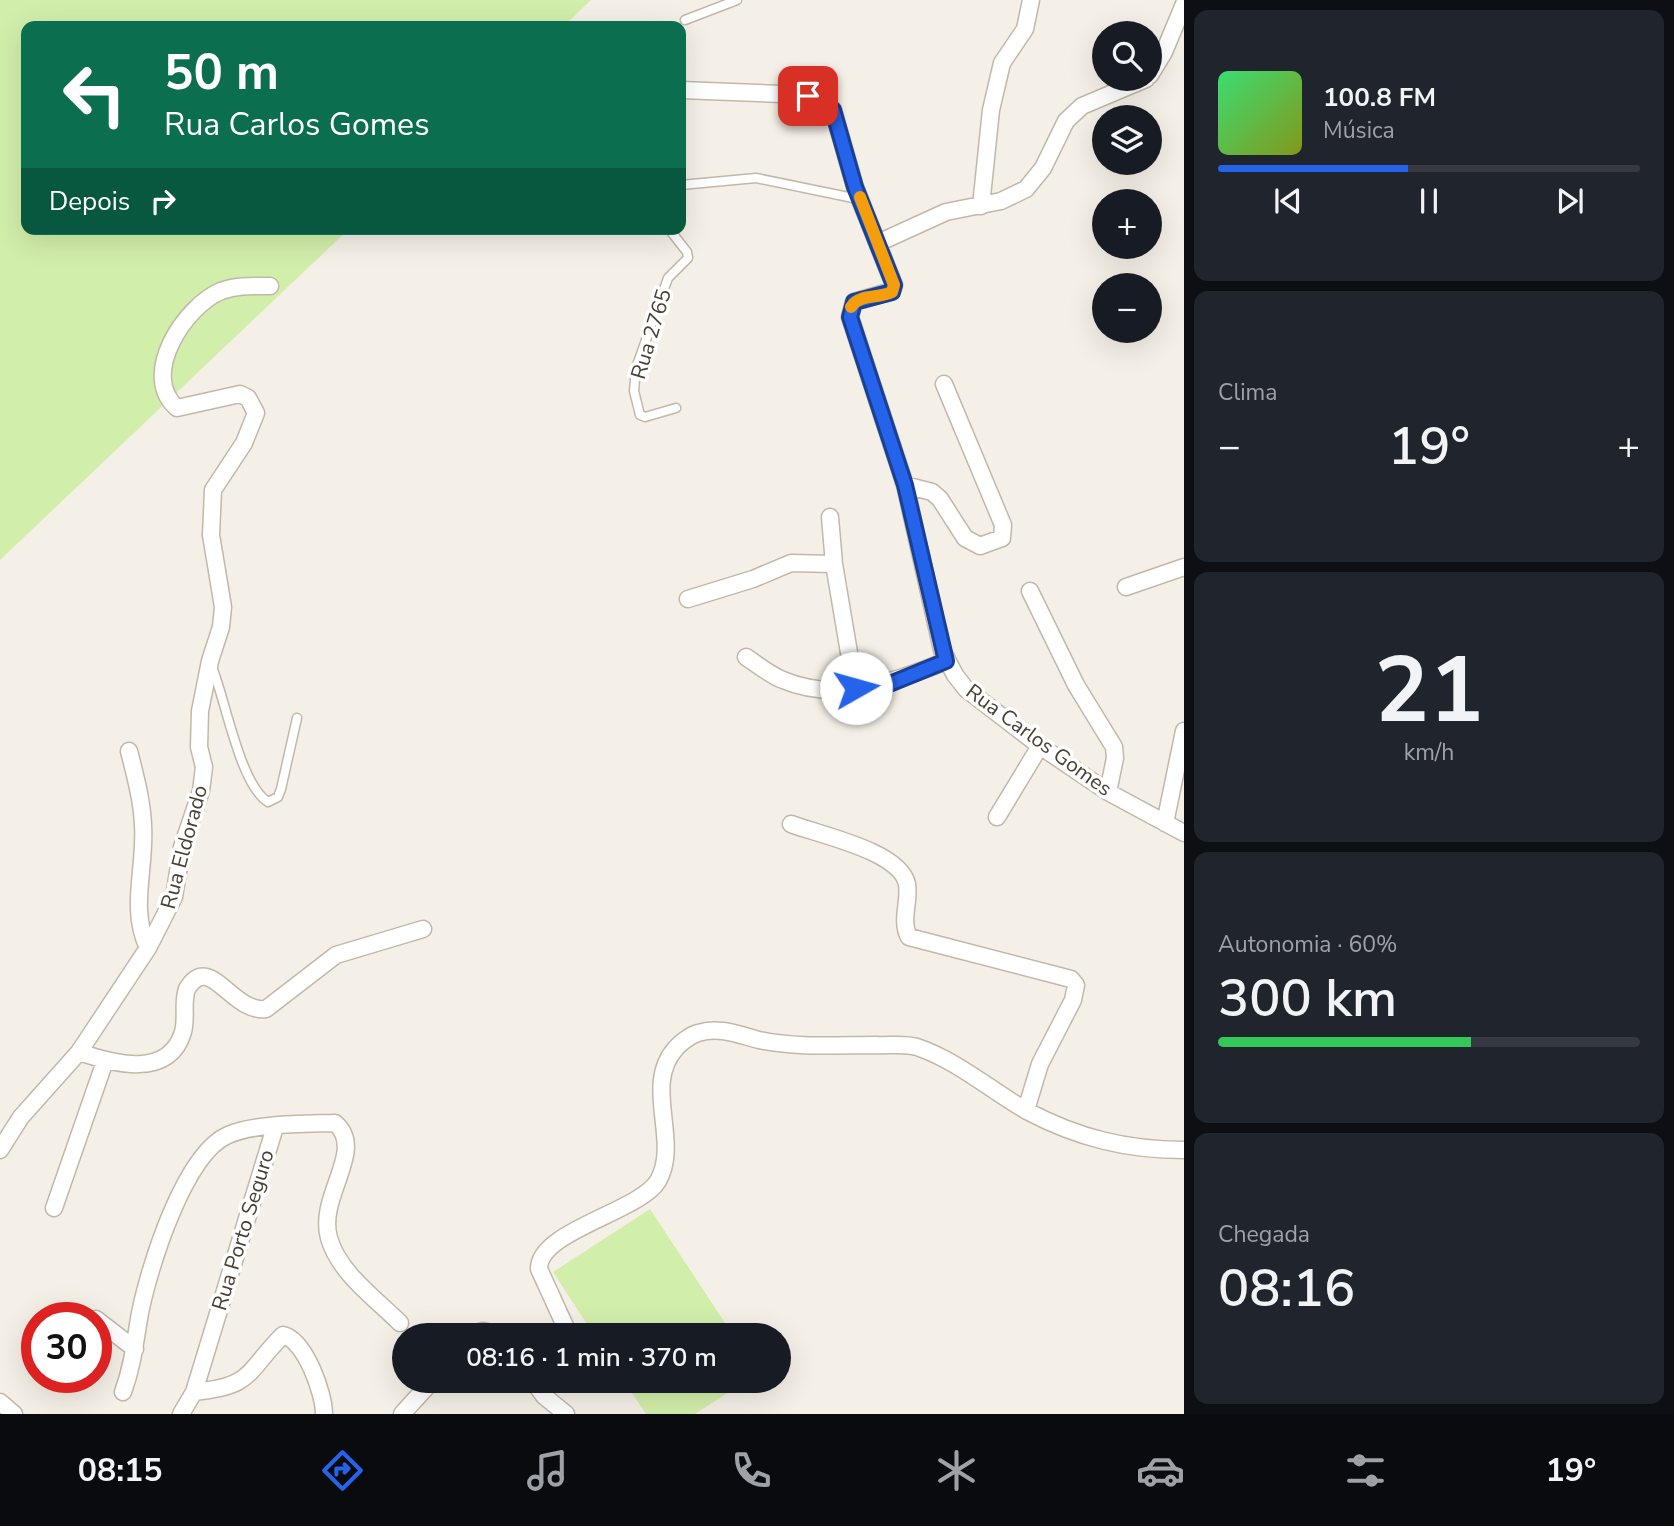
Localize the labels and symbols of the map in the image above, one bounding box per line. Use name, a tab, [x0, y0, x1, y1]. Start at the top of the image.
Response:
pin	[778, 66, 838, 126]
street label: Rua 2765	[624, 286, 678, 382]
position arrow	[819, 651, 893, 725]
street label: Rua Carlos Gomes	[960, 677, 1118, 803]
street label: Rua Eldorado	[154, 782, 214, 912]
street label: Rua Porto Seguro	[205, 1146, 281, 1314]
speed limit sign: 30	[21, 1302, 112, 1393]

